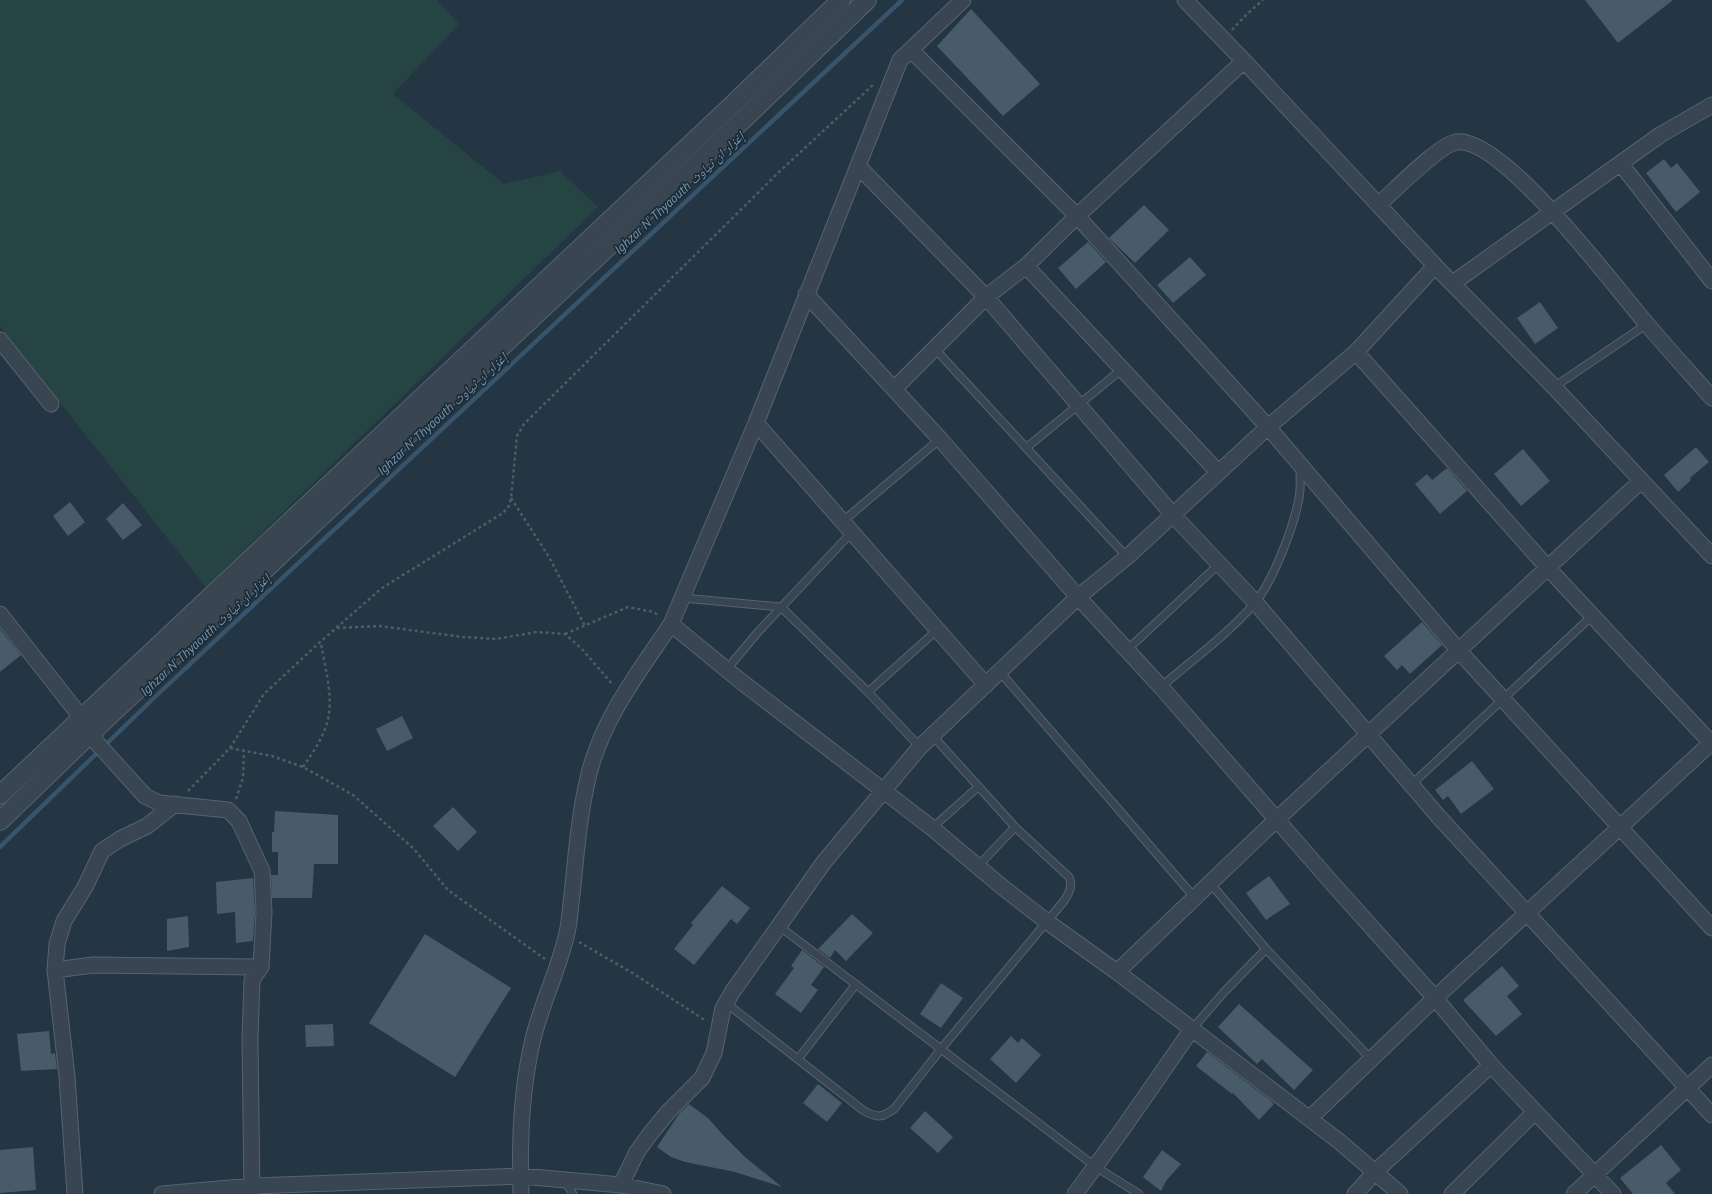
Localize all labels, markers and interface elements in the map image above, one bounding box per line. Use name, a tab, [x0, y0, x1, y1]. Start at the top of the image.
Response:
water label: Ighzar N' Thyaouth إغزار ان ثياوث	[610, 127, 749, 258]
water label: Ighzar N' Thyaouth إغزار ان ثياوث	[373, 348, 512, 479]
water label: Ighzar N' Thyaouth إغزار ان ثياوث	[136, 569, 275, 700]

